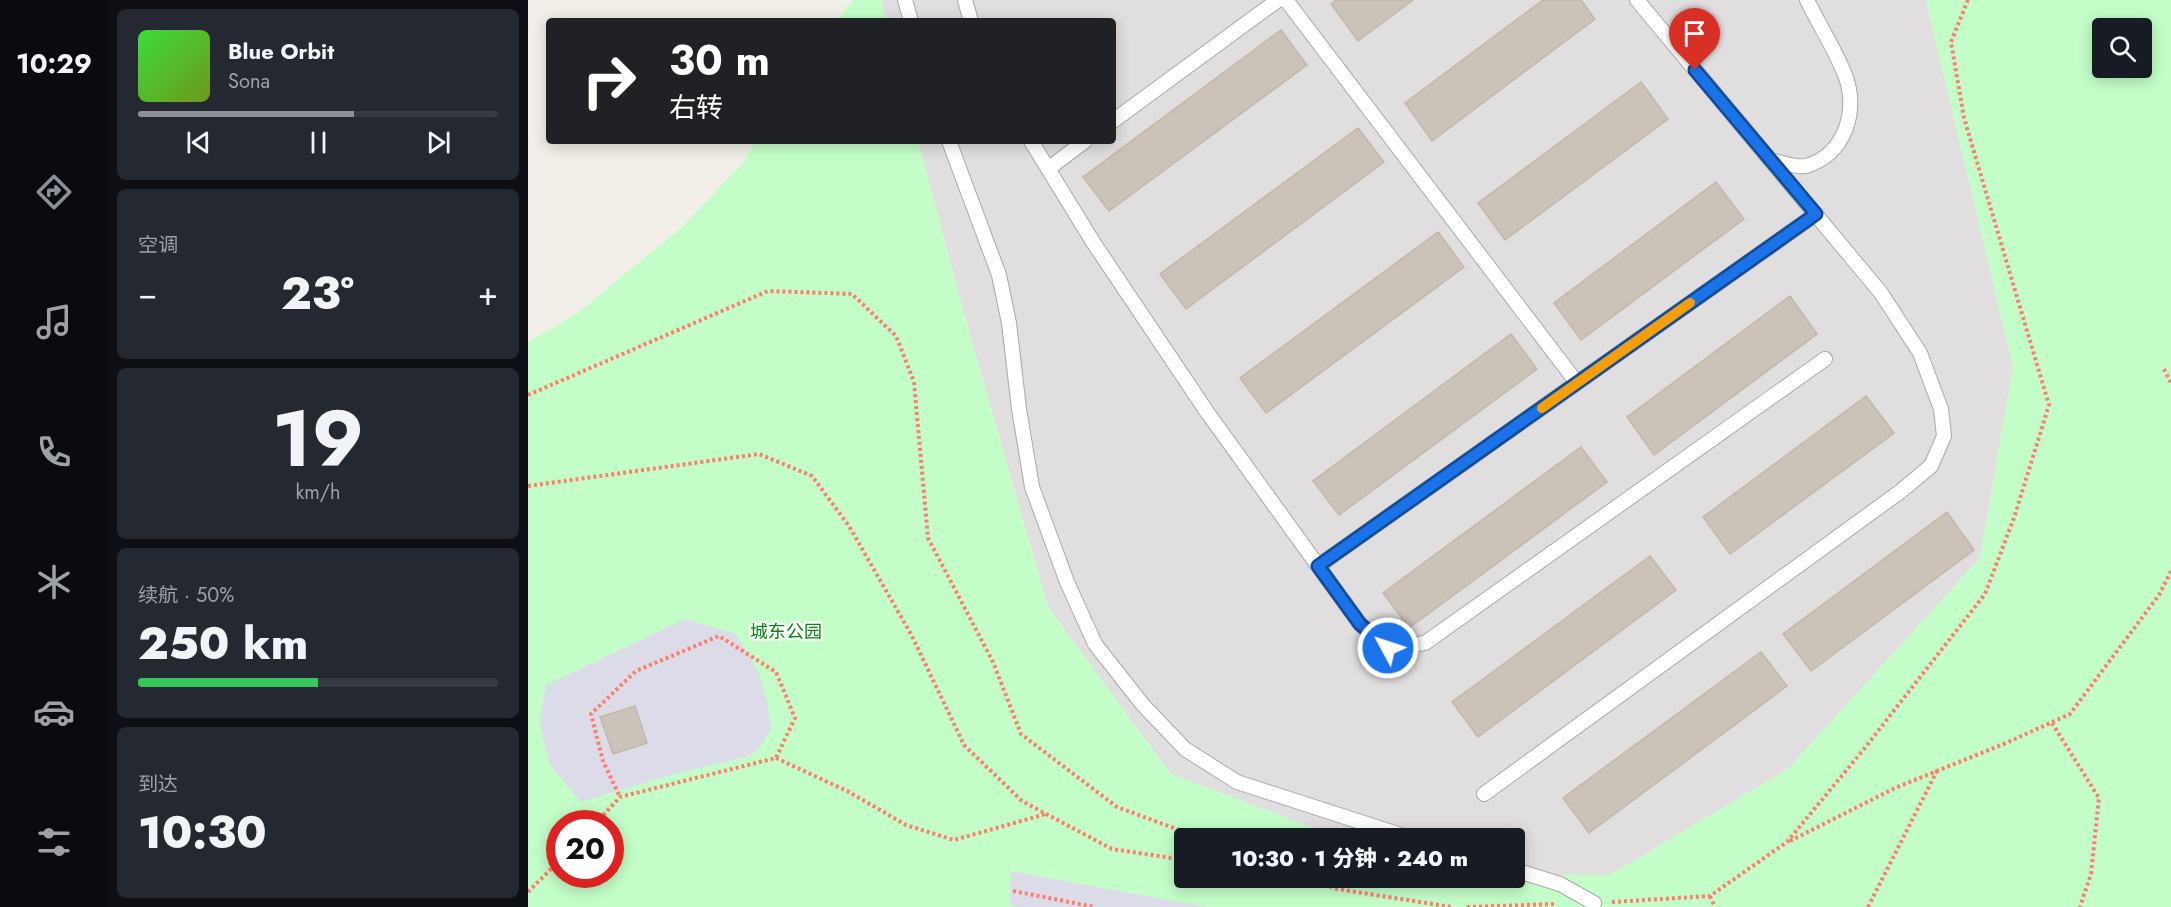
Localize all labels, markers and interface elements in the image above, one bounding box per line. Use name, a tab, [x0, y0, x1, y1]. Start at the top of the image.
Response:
pin	[1669, 8, 1720, 70]
icon: arrive	[1678, 17, 1711, 50]
map controls	[2092, 18, 2152, 78]
button: search	[2092, 18, 2152, 78]
text: 30 m	[669, 30, 770, 91]
text: Blue Orbit	[228, 35, 334, 67]
icon: right	[570, 42, 648, 120]
text: 10:29	[16, 44, 92, 83]
text: Sona	[228, 67, 270, 96]
text: 右转	[669, 88, 723, 127]
icon: previous	[182, 126, 215, 159]
icon: pause	[302, 126, 335, 159]
icon: next	[422, 126, 455, 159]
icon: directions	[33, 171, 75, 213]
text: 空调	[138, 231, 178, 260]
text: 23°	[281, 261, 354, 326]
text: −	[138, 270, 157, 317]
text: +	[478, 270, 498, 317]
icon: music	[33, 301, 75, 343]
text: 19	[272, 383, 364, 495]
icon: phone	[33, 431, 75, 473]
text: km/h	[295, 478, 341, 507]
icon: climate	[33, 561, 75, 603]
text: 续航 · 50%	[138, 581, 234, 610]
text: 250 km	[138, 611, 308, 676]
position arrow	[1356, 616, 1420, 680]
park label: 城东公园	[750, 619, 822, 645]
icon: car	[33, 691, 75, 733]
text: 到达	[138, 770, 178, 799]
text: 10:30	[138, 800, 267, 865]
speed limit sign: 20	[546, 810, 624, 888]
icon: filters	[33, 821, 75, 863]
text: 10:30 · 1 分钟 · 240 m	[1231, 842, 1468, 874]

